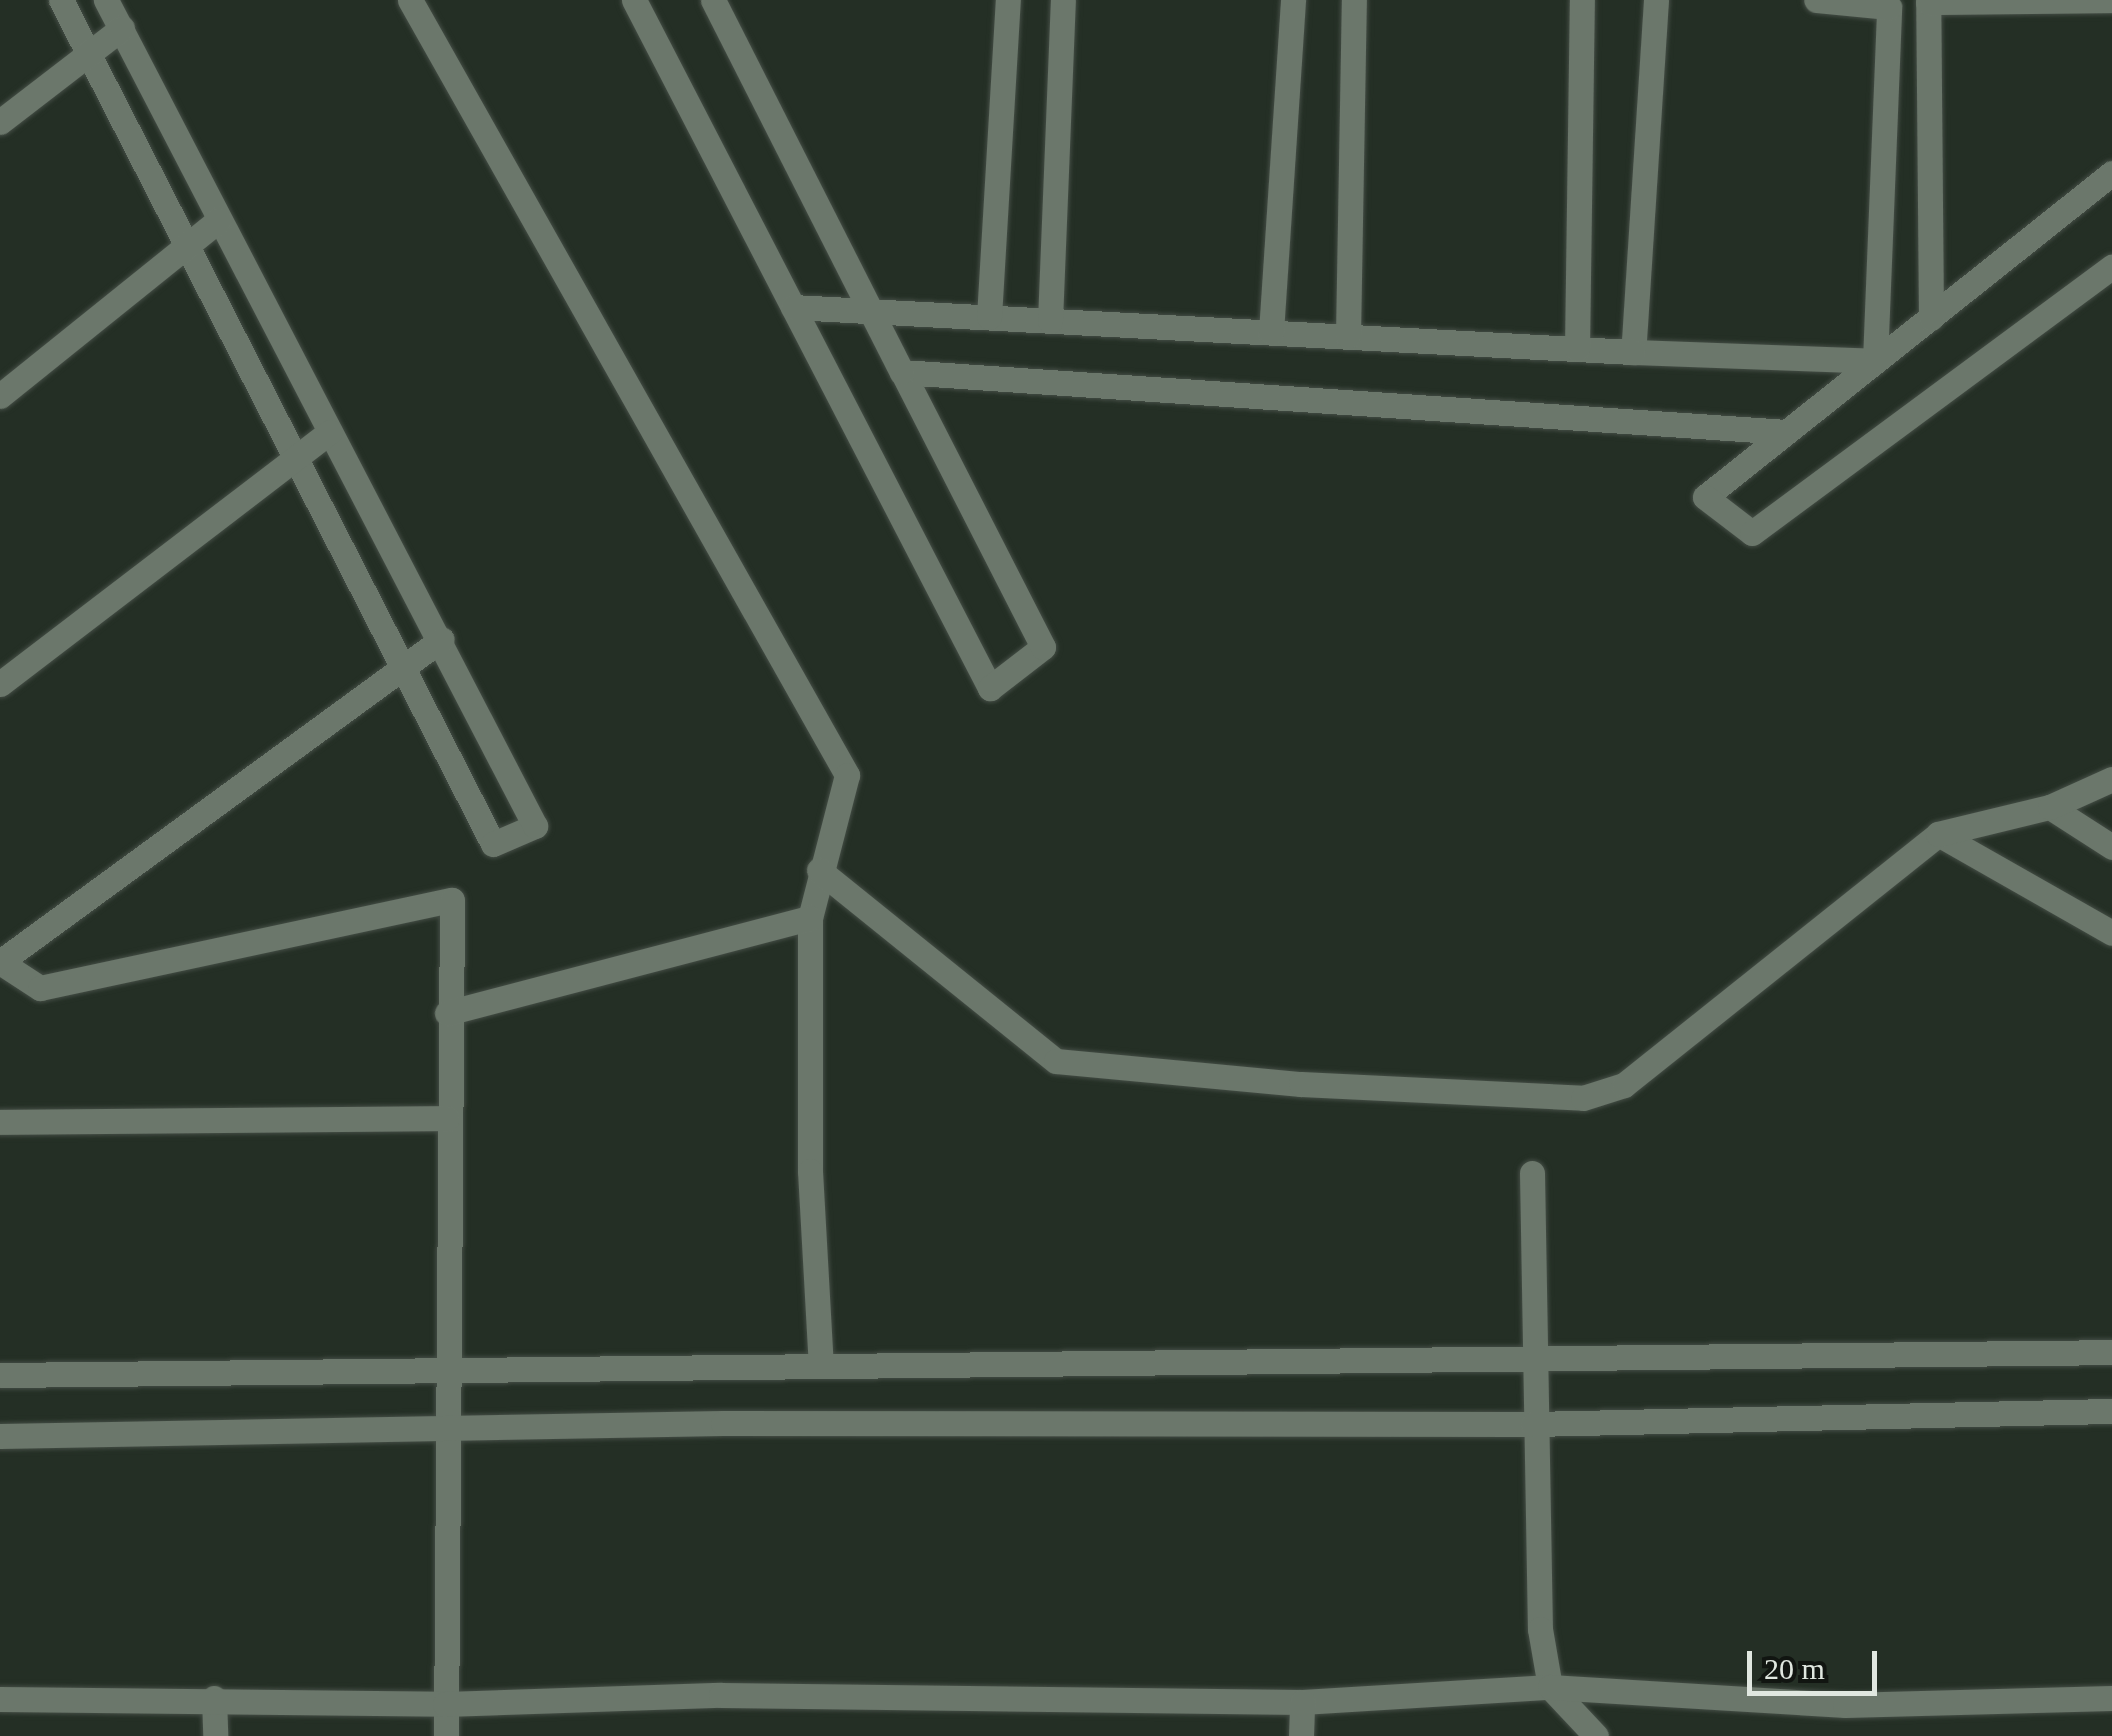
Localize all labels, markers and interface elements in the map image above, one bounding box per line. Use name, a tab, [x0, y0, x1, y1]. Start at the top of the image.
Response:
scale bar	[1752, 1631, 1882, 1693]
text: 20 m	[1764, 1652, 1825, 1685]

